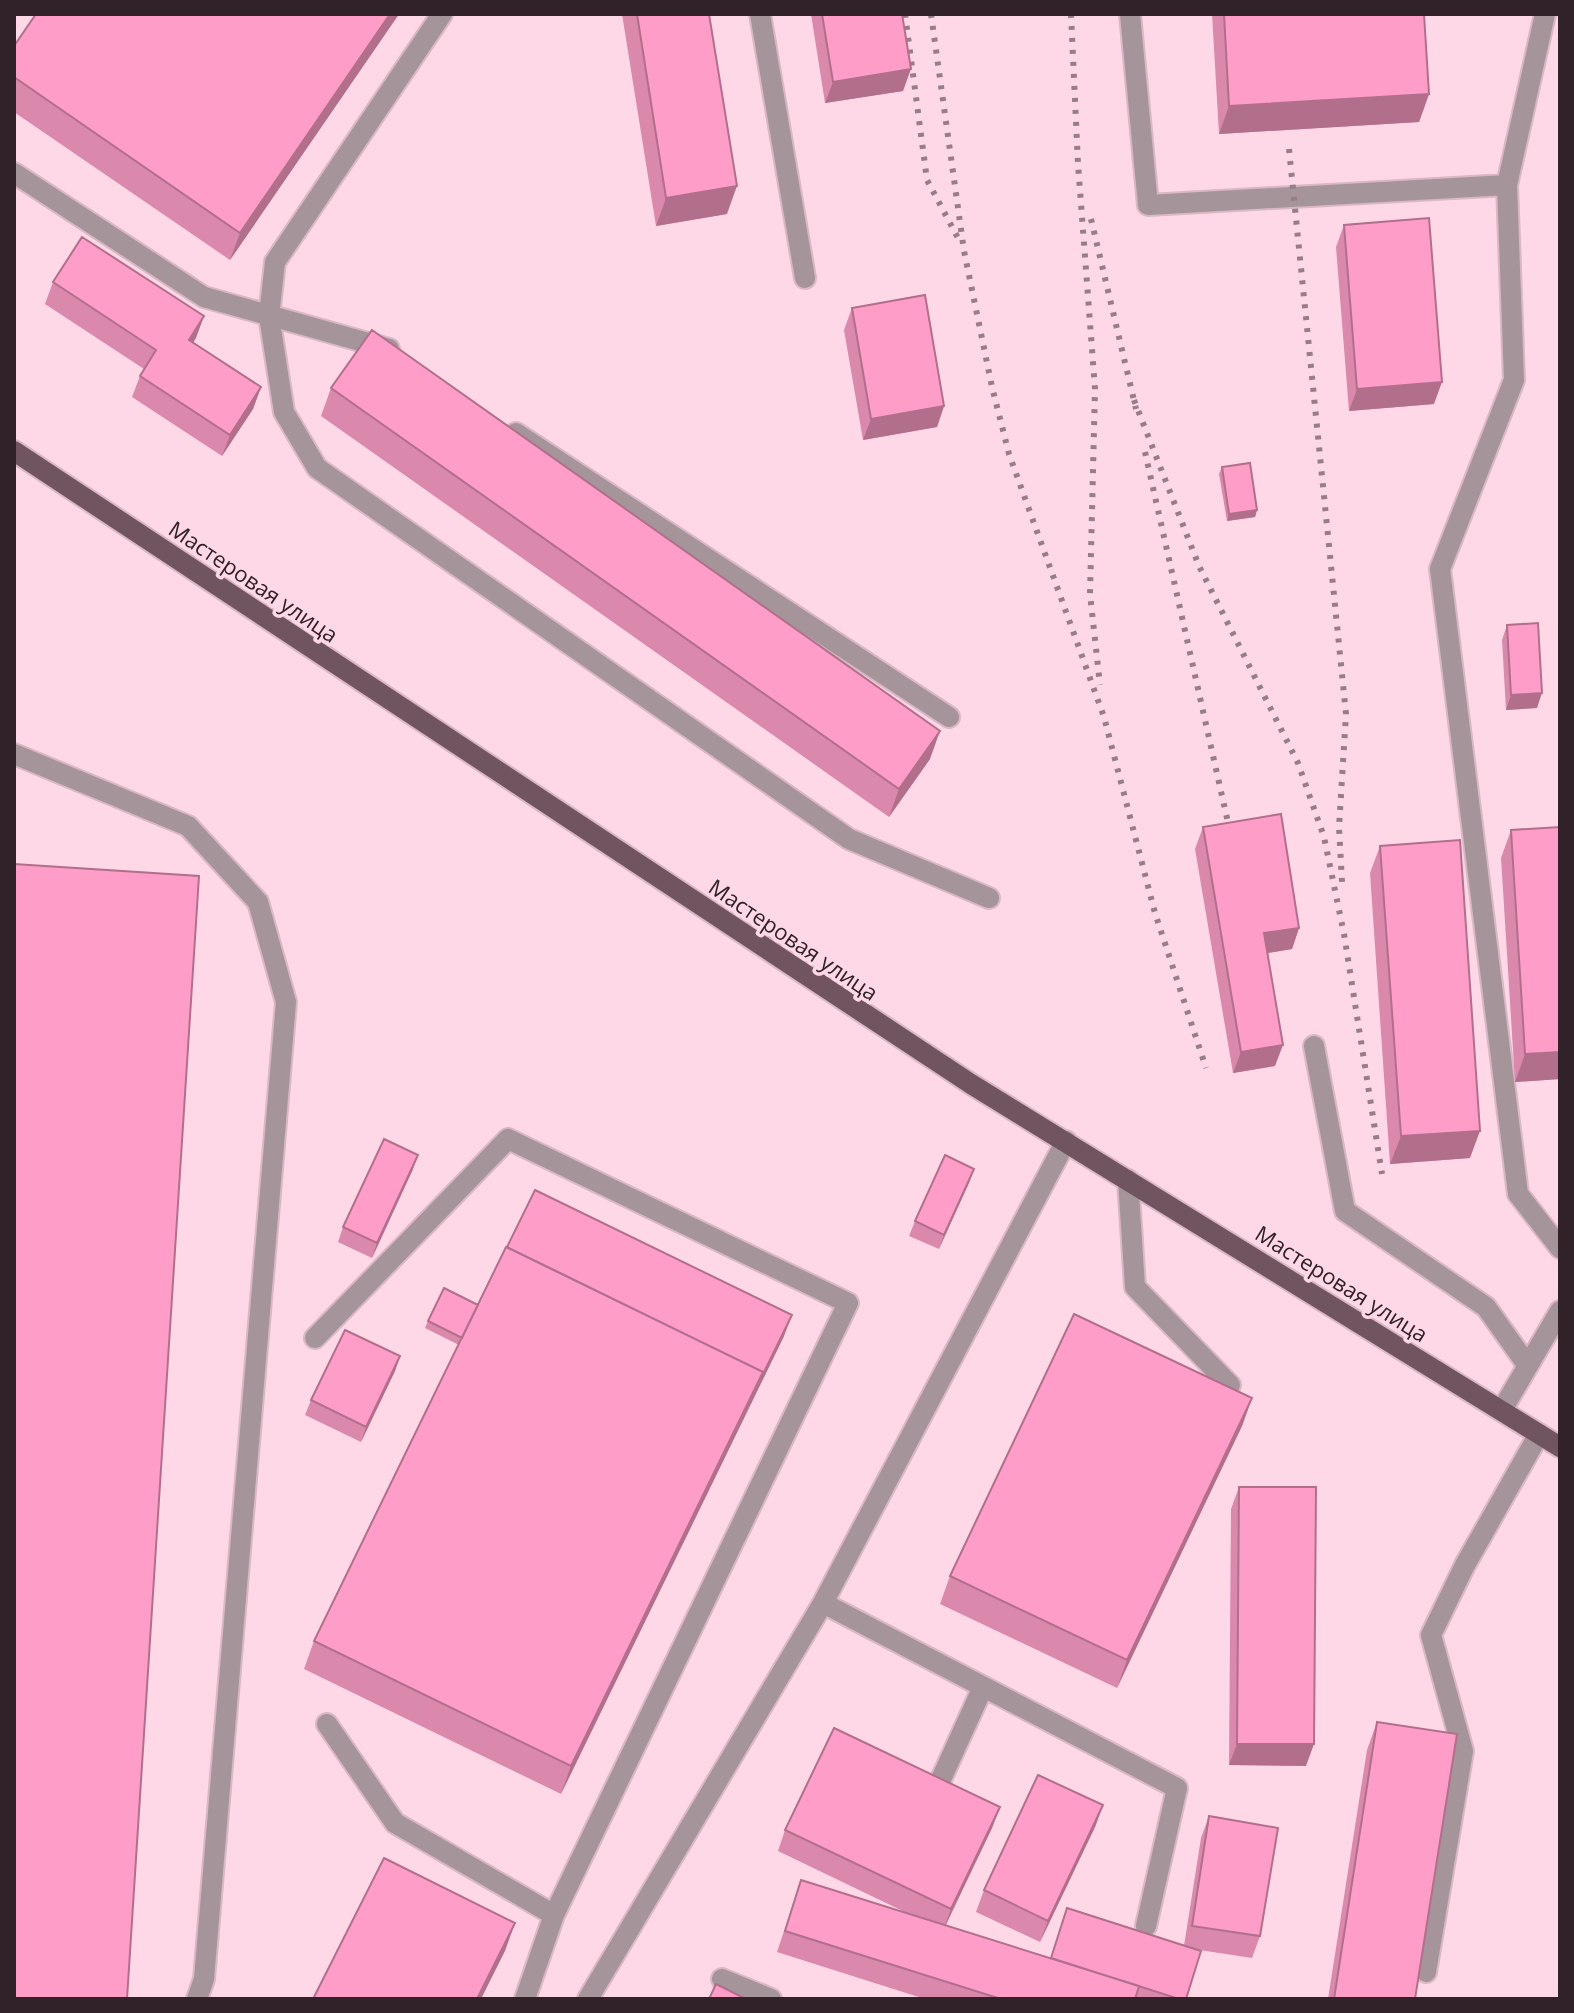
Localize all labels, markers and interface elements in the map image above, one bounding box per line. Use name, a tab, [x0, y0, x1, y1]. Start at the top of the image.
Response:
street label: Мастеровая улица	[163, 513, 345, 649]
street label: Мастеровая улица	[703, 871, 885, 1007]
street label: Мастеровая улица	[1250, 1218, 1434, 1348]

